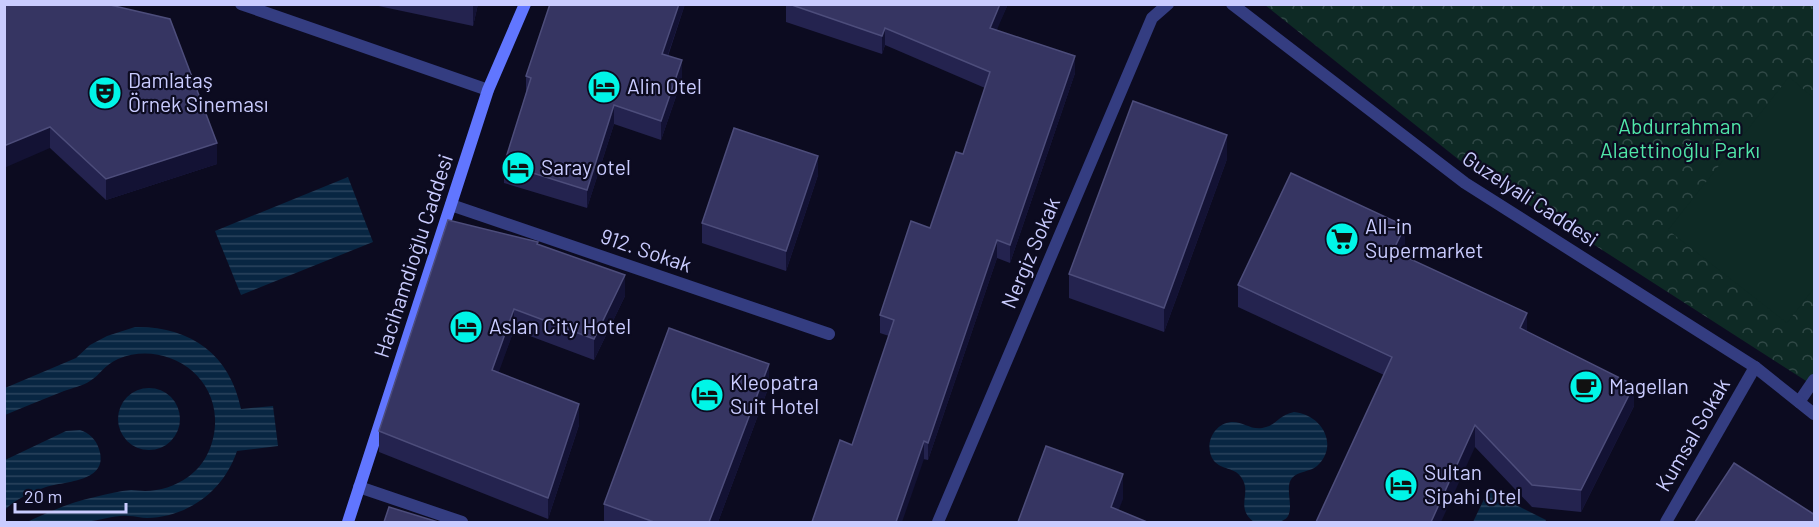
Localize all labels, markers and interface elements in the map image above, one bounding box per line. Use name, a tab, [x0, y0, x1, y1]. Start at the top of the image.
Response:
place label: Damlataş Örnek Sineması	[128, 67, 268, 116]
hotel icon: Alin Otel	[586, 69, 622, 105]
place label: Alin Otel	[627, 73, 702, 98]
theatre icon: Damlataş Örnek Sineması	[87, 75, 123, 111]
park label: Abdurrahman Alaettinoğlu Parkı	[1600, 113, 1760, 162]
street label: Guzelyali Caddesi	[1458, 145, 1603, 251]
hotel icon: Saray otel	[500, 150, 536, 186]
street label: Hacihamdioğlu Caddesi	[368, 151, 457, 360]
place label: Saray otel	[541, 154, 631, 179]
street label: Nergiz Sokak	[995, 193, 1064, 312]
place label: All-in Supermarket	[1365, 213, 1483, 262]
supermarket icon: All-in Supermarket	[1324, 221, 1360, 257]
street label: 912. Sokak	[598, 222, 695, 277]
hotel icon: Aslan City Hotel	[448, 309, 484, 345]
place label: Aslan City Hotel	[489, 313, 631, 338]
place label: Kleopatra Suit Hotel	[730, 369, 819, 418]
cafe icon: Magellan	[1568, 369, 1604, 405]
place label: Magellan	[1609, 373, 1689, 398]
street label: Kumsal Sokak	[1649, 373, 1734, 495]
hotel icon: Kleopatra Suit Hotel	[689, 377, 725, 413]
place label: Sultan Sipahi Otel	[1424, 459, 1521, 508]
hotel icon: Sultan Sipahi Otel	[1383, 467, 1419, 503]
scale bar	[15, 476, 126, 514]
text: 20 m	[24, 485, 62, 507]

